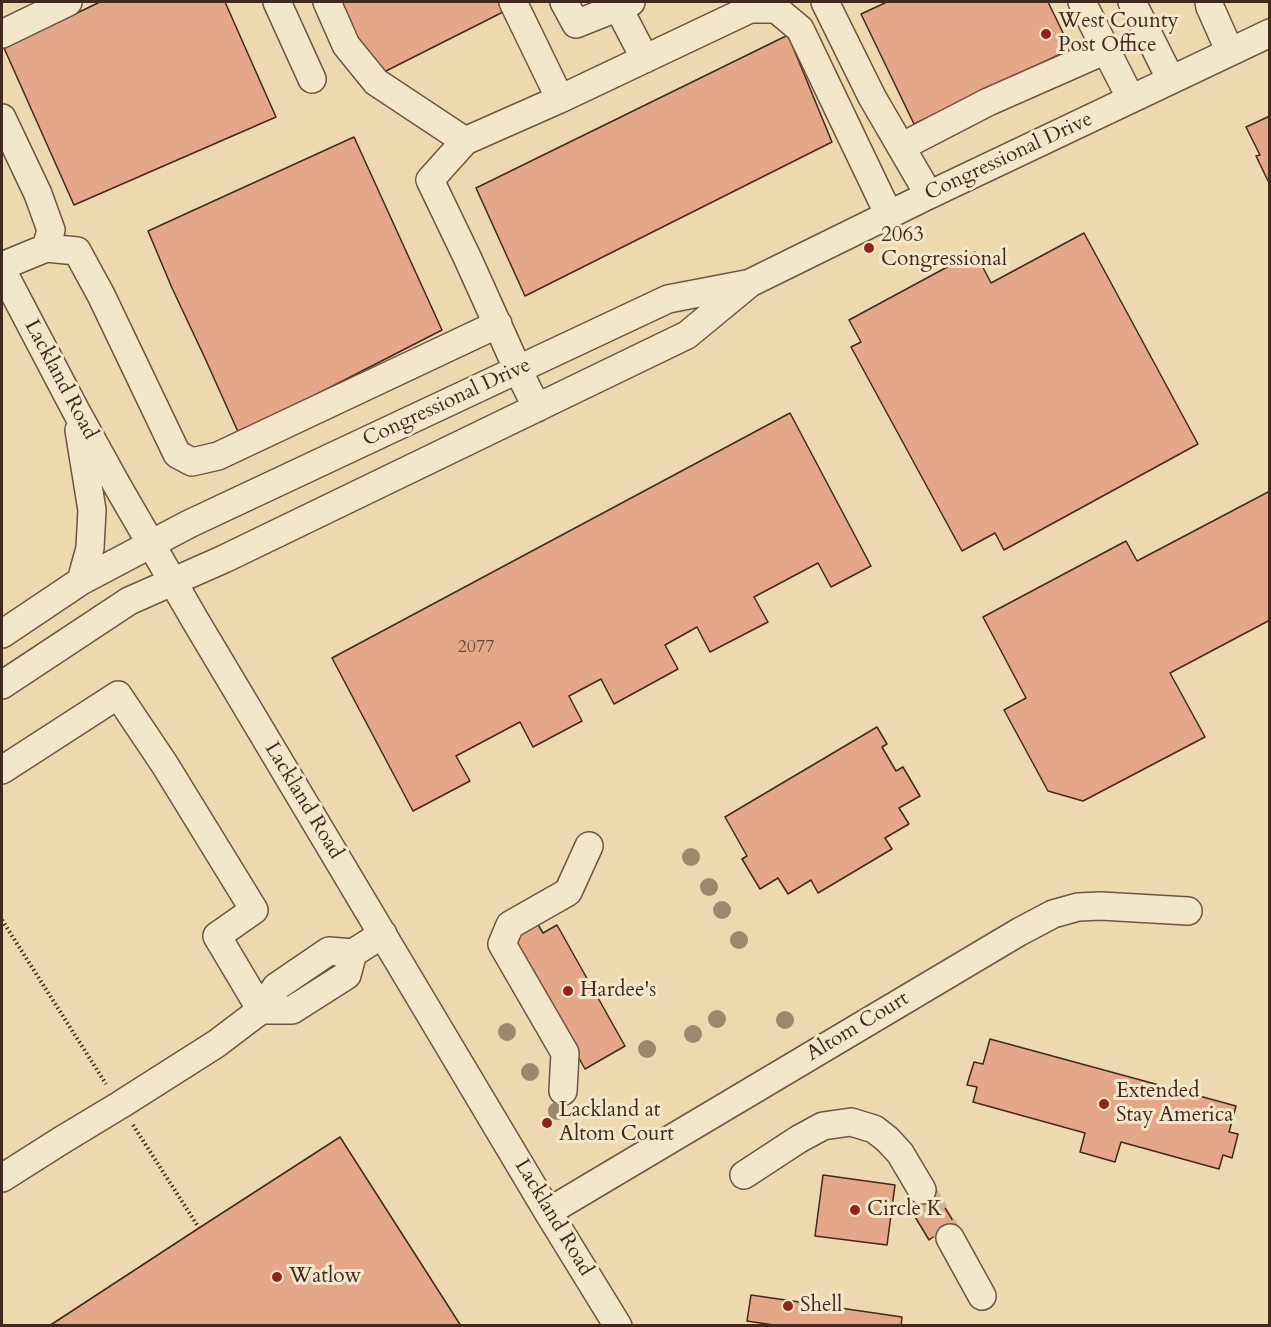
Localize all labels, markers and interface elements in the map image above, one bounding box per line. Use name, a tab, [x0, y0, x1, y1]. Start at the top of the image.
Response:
place label: West County Post Office	[1058, 9, 1179, 59]
marker: West County Post Office	[1039, 27, 1053, 41]
street label: Congressional Drive	[921, 107, 1097, 207]
place label: 2063 Congressional	[881, 223, 1007, 273]
marker: 2063 Congressional	[862, 241, 876, 255]
street label: Lackland Road	[18, 316, 102, 444]
street label: Congressional Drive	[359, 353, 535, 453]
house number: 2077	[458, 637, 494, 659]
street label: Lackland Road	[258, 738, 348, 864]
place label: Hardee's	[580, 978, 656, 1004]
marker: Hardee's	[561, 984, 575, 998]
street label: Altom Court	[802, 987, 914, 1067]
place label: Extended Stay America	[1116, 1079, 1233, 1129]
marker: Extended Stay America	[1097, 1097, 1111, 1111]
place label: Lackland at Altom Court	[559, 1098, 674, 1148]
marker: Lackland at Altom Court	[540, 1116, 554, 1130]
street label: Lackland Road	[508, 1155, 598, 1281]
place label: Circle K	[867, 1197, 942, 1223]
marker: Circle K	[848, 1203, 862, 1217]
place label: Watlow	[289, 1264, 361, 1290]
marker: Watlow	[270, 1270, 284, 1284]
place label: Shell	[800, 1293, 842, 1319]
marker: Shell	[781, 1299, 795, 1313]

